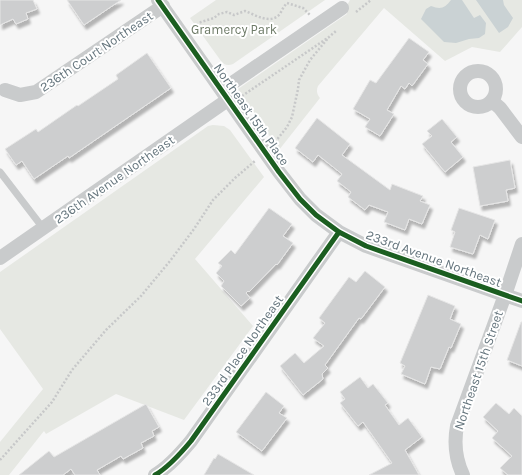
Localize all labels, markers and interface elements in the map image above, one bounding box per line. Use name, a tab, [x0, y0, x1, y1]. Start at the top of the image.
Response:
street label: 236th Court Northeast	[37, 8, 156, 95]
park label: Gramercy Park	[191, 22, 277, 37]
street label: Northeast 15th Place	[211, 60, 293, 168]
street label: 236th Avenue Northeast	[51, 132, 177, 227]
street label: 233rd Avenue Northeast	[364, 227, 504, 290]
street label: 233rd Place Northeast	[198, 292, 286, 409]
street label: Northeast 15th Street	[451, 308, 506, 432]

